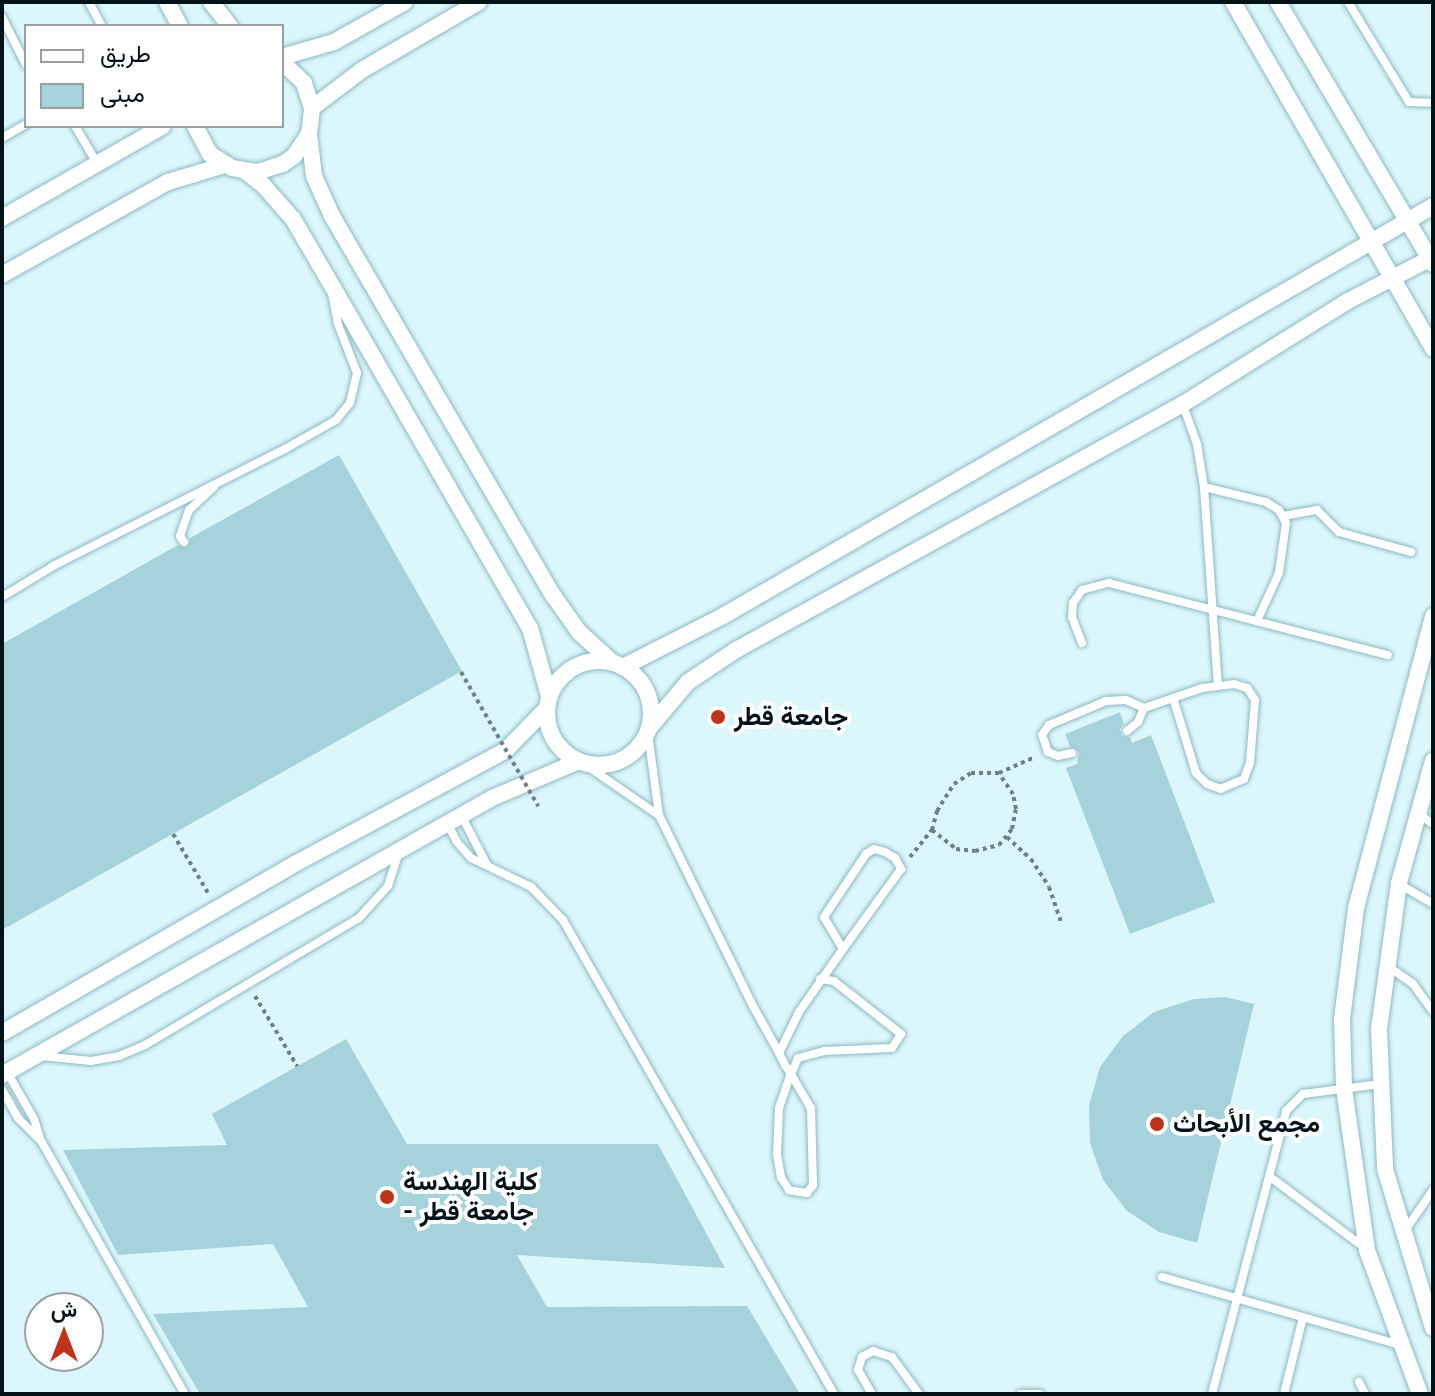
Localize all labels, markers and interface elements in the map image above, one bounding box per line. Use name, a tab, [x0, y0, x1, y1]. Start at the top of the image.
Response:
legend	[24, 24, 284, 128]
text: طريق	[100, 40, 151, 68]
text: مبنى	[100, 80, 145, 108]
place label: جامعة قطر	[734, 701, 848, 733]
marker: جامعة قطر	[709, 708, 727, 726]
place label: مجمع الأبحاث	[1173, 1108, 1320, 1140]
marker: مجمع الأبحاث	[1148, 1115, 1166, 1133]
place label: كلية الهندسة - جامعة قطر	[403, 1166, 538, 1228]
marker: كلية الهندسة - جامعة قطر	[378, 1188, 396, 1206]
north arrow	[24, 1292, 104, 1372]
text: ش	[51, 1297, 77, 1322]

